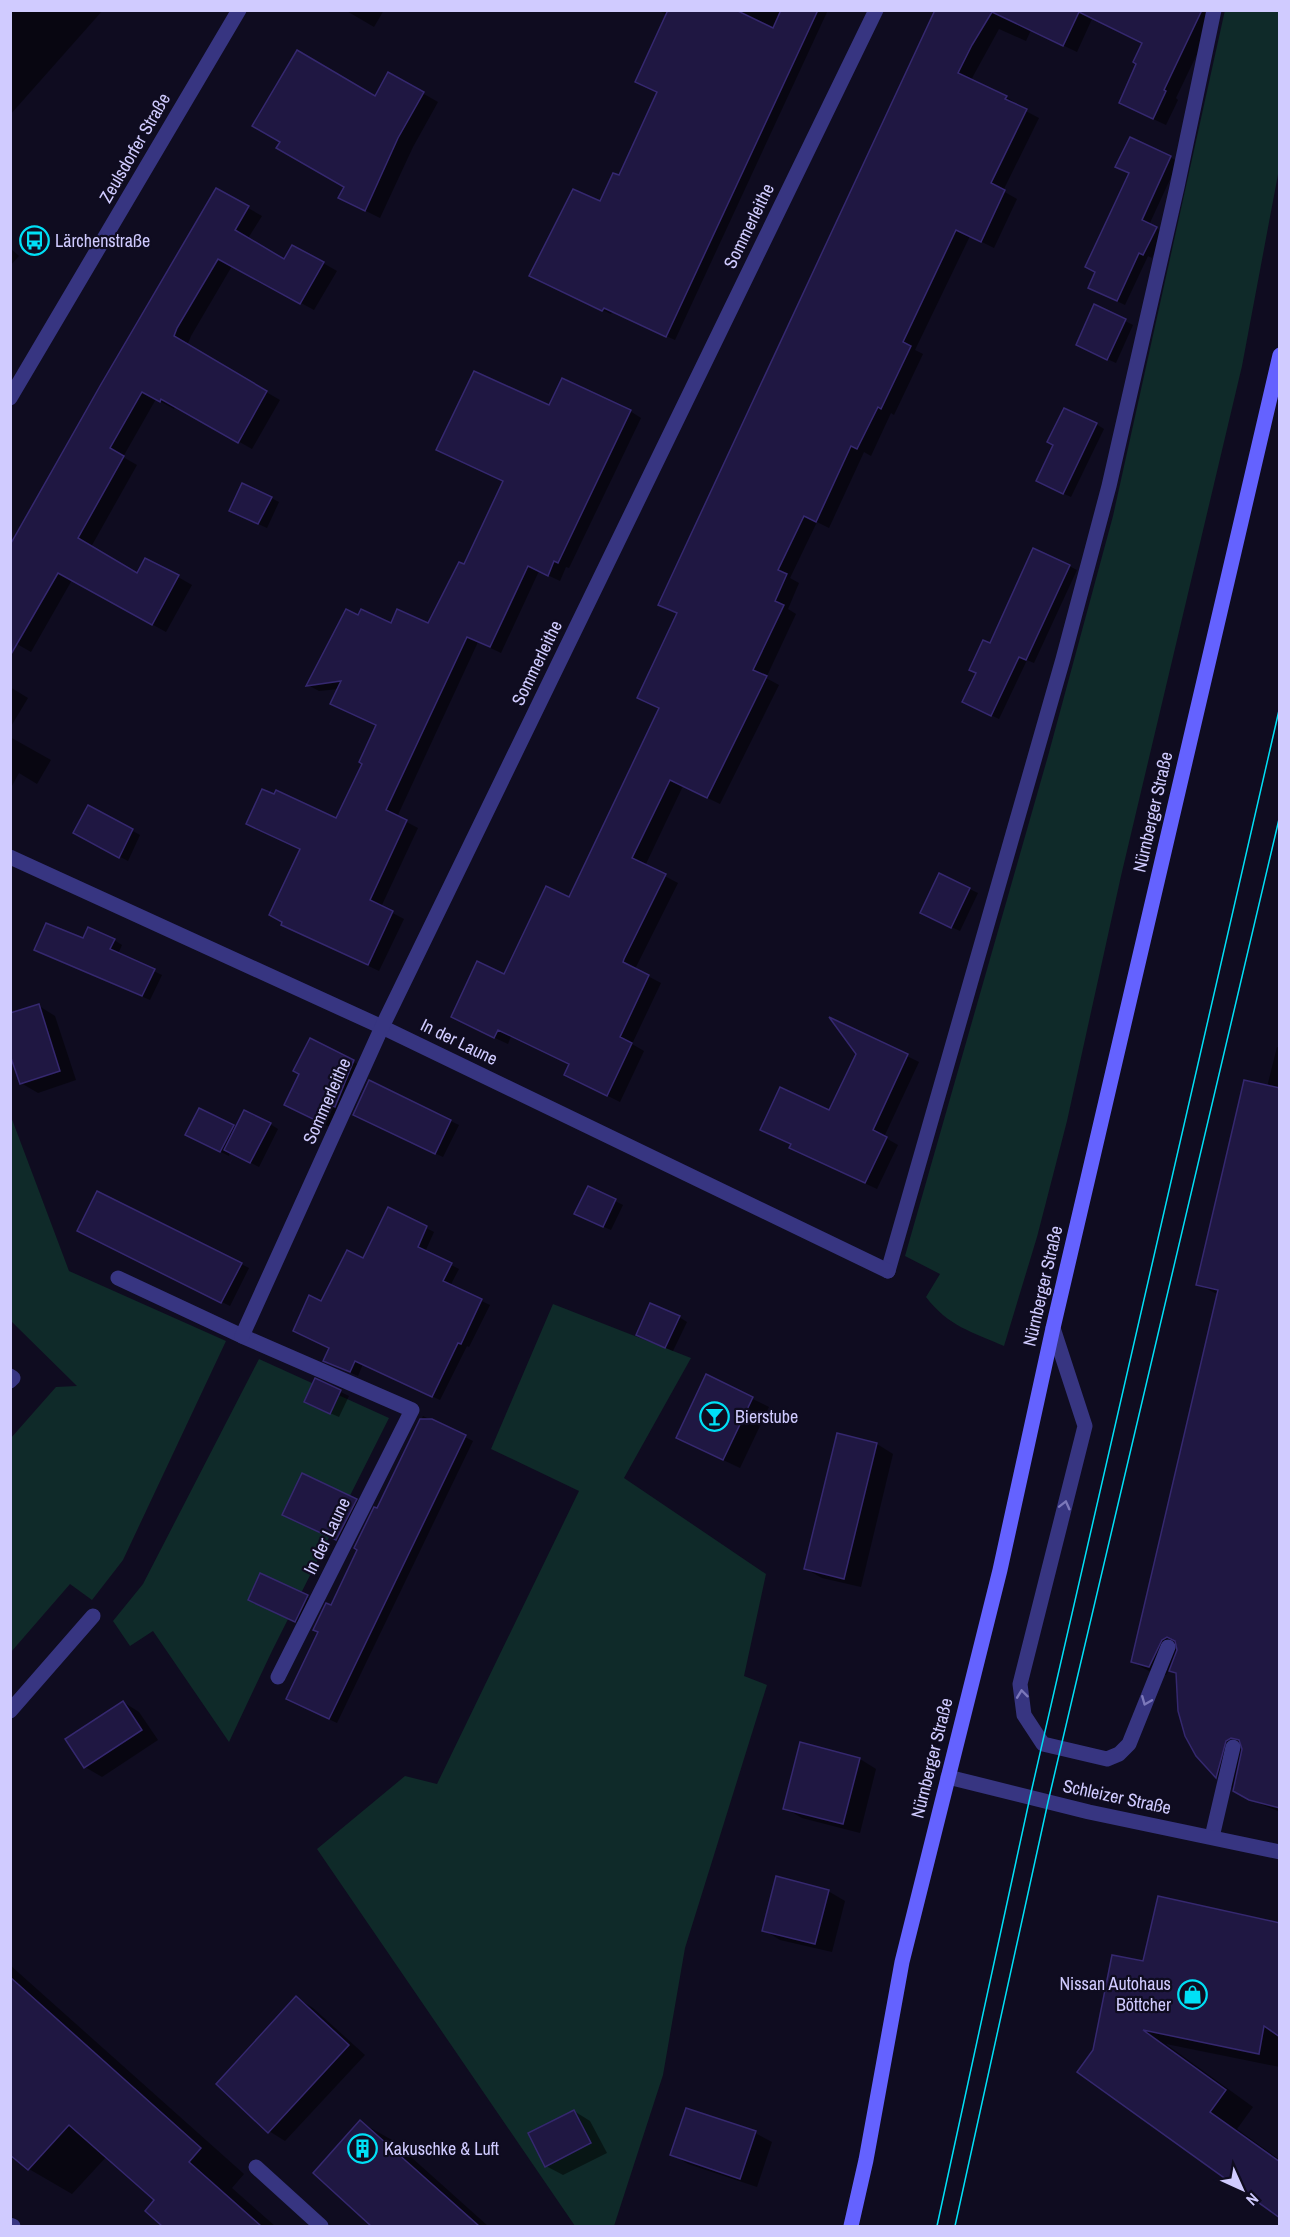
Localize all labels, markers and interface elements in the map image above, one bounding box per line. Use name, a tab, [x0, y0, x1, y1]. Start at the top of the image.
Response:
street label: Zeulsdorfer Straße	[93, 88, 176, 207]
street label: Sommerleithe	[717, 179, 780, 273]
bus stop icon: Lärchenstraße	[18, 225, 50, 257]
place label: Lärchenstraße	[55, 228, 150, 253]
street label: Sommerleithe	[505, 616, 568, 710]
street label: Nürnberger Straße	[1126, 749, 1179, 875]
street label: In der Laune	[416, 1012, 502, 1071]
street label: Sommerleithe	[296, 1054, 357, 1148]
street label: Nürnberger Straße	[1016, 1223, 1069, 1349]
bar icon: Bierstube	[698, 1401, 730, 1433]
place label: Bierstube	[735, 1404, 798, 1429]
street label: In der Laune	[297, 1493, 356, 1579]
one-way arrow	[1058, 1500, 1070, 1511]
one-way arrow	[1016, 1690, 1028, 1699]
street label: Nürnberger Straße	[905, 1695, 959, 1821]
one-way arrow	[1141, 1695, 1153, 1706]
street label: Schleizer Straße	[1061, 1773, 1173, 1820]
place label: Nissan Autohaus Böttcher	[1059, 1971, 1171, 2017]
shop icon: Nissan Autohaus Böttcher	[1176, 1978, 1208, 2010]
building icon: Kakuschke & Luft	[347, 2133, 379, 2165]
place label: Kakuschke & Luft	[384, 2136, 499, 2161]
north arrow	[1212, 2159, 1272, 2219]
text: N	[1241, 2188, 1264, 2211]

